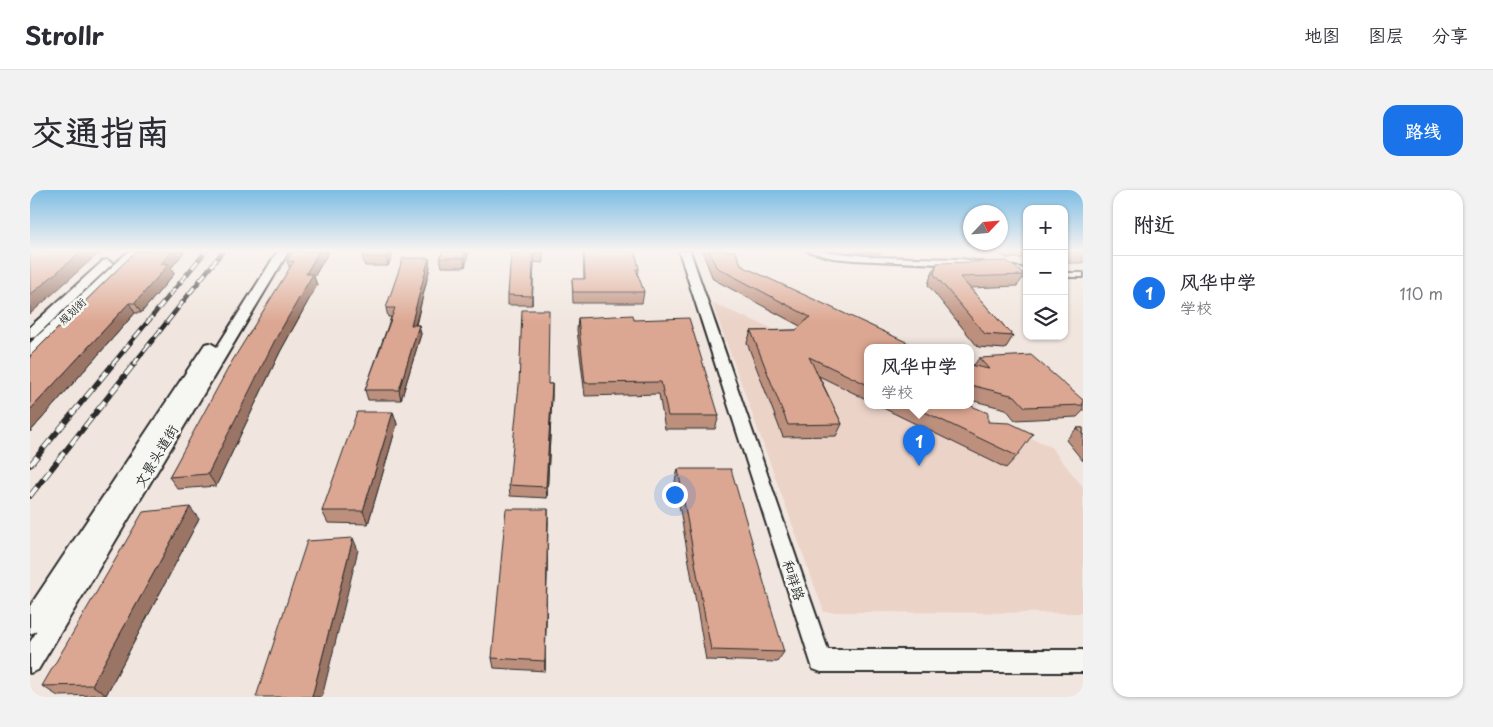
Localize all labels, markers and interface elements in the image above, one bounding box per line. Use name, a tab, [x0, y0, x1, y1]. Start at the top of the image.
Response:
text: Strollr	[25, 17, 104, 53]
text: 地图	[1304, 21, 1340, 48]
text: 图层	[1368, 21, 1404, 48]
text: 分享	[1432, 21, 1468, 48]
text: 交通指南	[30, 104, 170, 157]
button: 路线	[1383, 105, 1463, 156]
north arrow	[963, 205, 1008, 250]
map controls	[1023, 205, 1068, 340]
button: +	[1023, 205, 1068, 250]
text: 附近	[1133, 207, 1175, 239]
button: −	[1023, 250, 1068, 295]
text: 风华中学	[1180, 267, 1256, 295]
text: 1	[1145, 281, 1153, 305]
text: 110 m	[1400, 281, 1443, 305]
street label: 规划街	[54, 293, 90, 329]
button: layers	[1023, 295, 1068, 340]
text: 学校	[1180, 295, 1212, 319]
popup	[864, 344, 974, 409]
text: 风华中学	[881, 351, 957, 379]
text: 学校	[881, 379, 913, 403]
street label: 文景头道街	[129, 421, 183, 491]
pin: 1	[903, 425, 935, 466]
your location	[662, 482, 688, 508]
street label: 和祥路	[778, 557, 810, 603]

